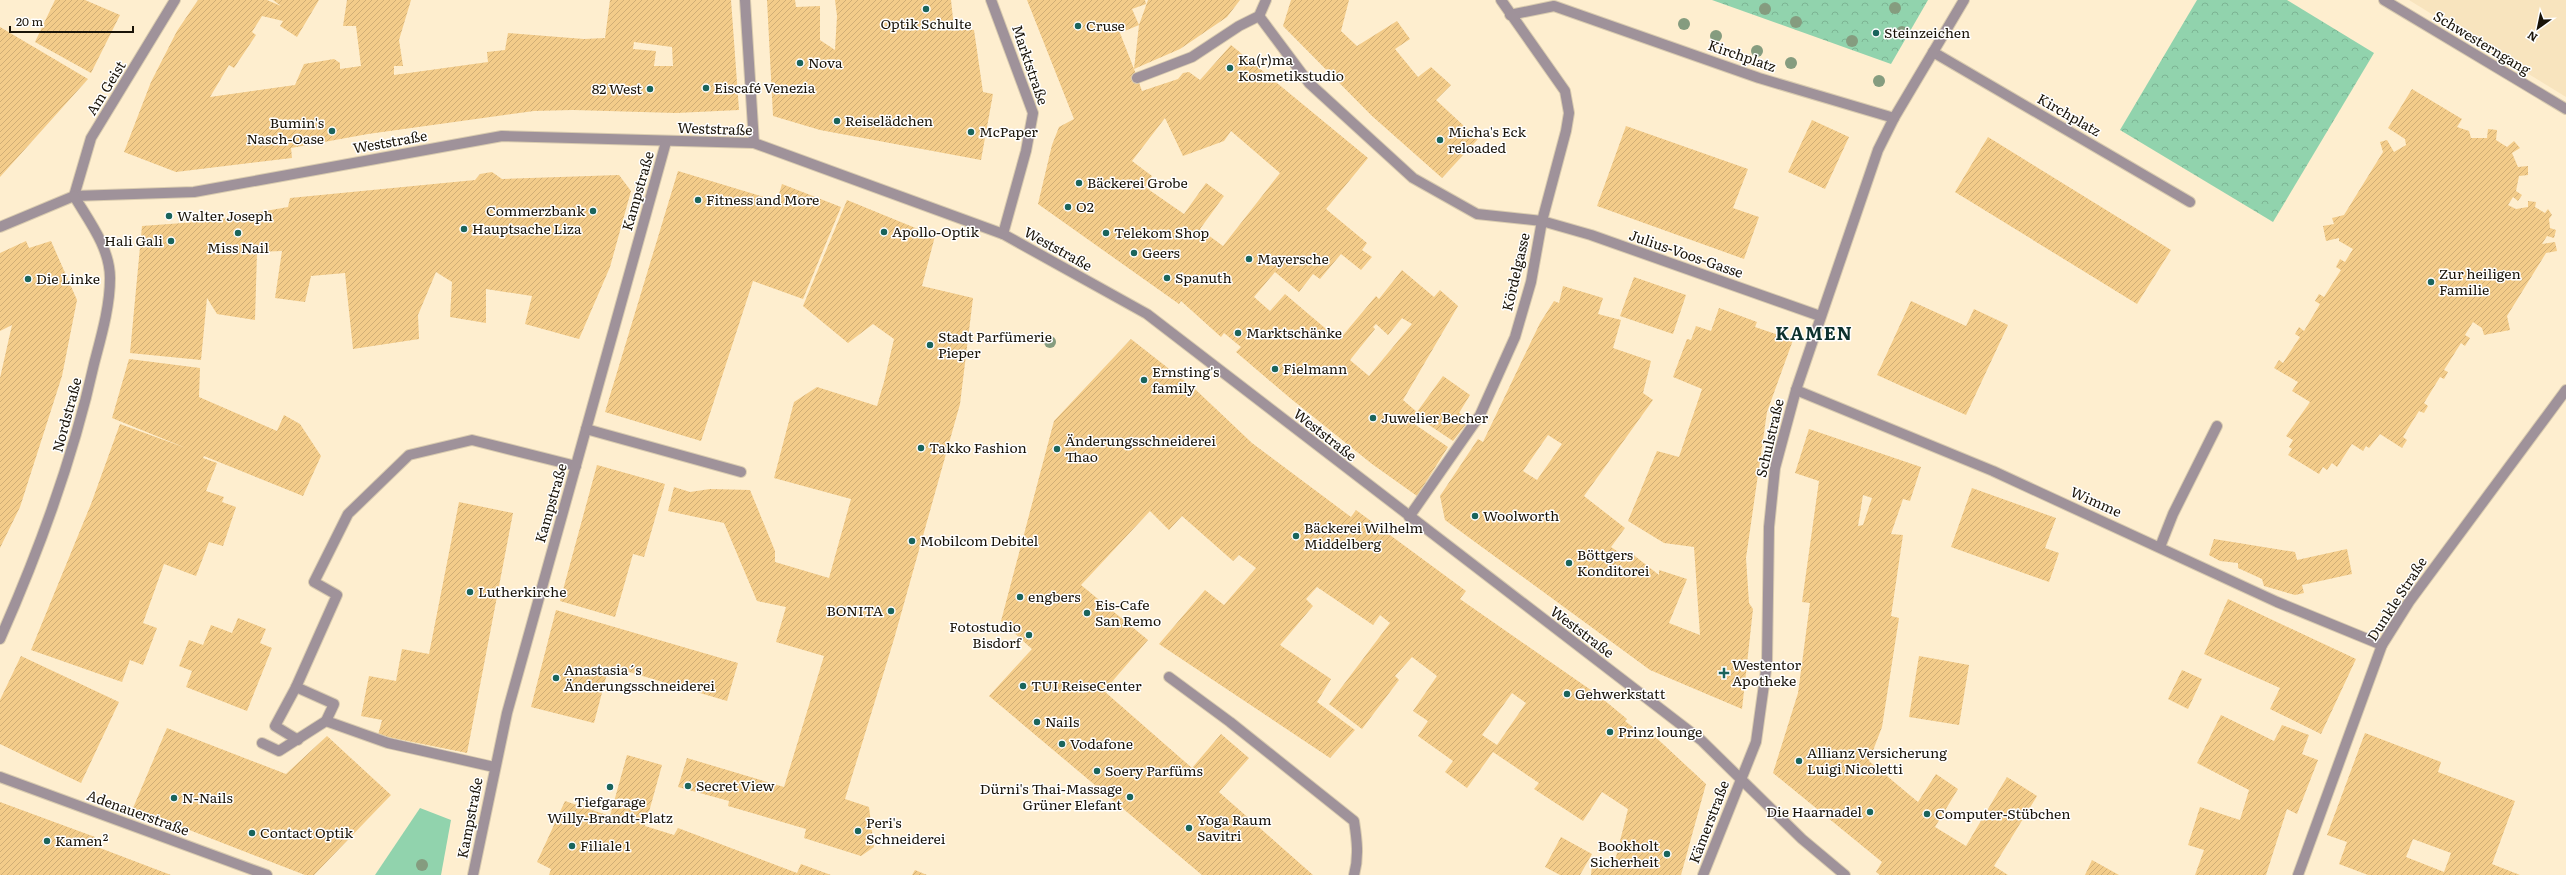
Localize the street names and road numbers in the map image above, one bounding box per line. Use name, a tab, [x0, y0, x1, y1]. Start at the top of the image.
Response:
street label: Schwesterngang	[2430, 5, 2535, 79]
street label: Marktstraße	[1008, 22, 1054, 108]
street label: Kirchplatz	[1706, 34, 1779, 76]
street label: Am Geist	[81, 56, 130, 119]
street label: Kirchplatz	[2034, 88, 2105, 140]
street label: Weststraße	[677, 117, 753, 139]
street label: Weststraße	[351, 125, 429, 157]
street label: Kampstraße	[616, 149, 658, 233]
street label: Weststraße	[1021, 221, 1096, 275]
street label: Julius-Voos-Gasse	[1627, 224, 1746, 282]
street label: Kördelgasse	[1496, 231, 1534, 313]
street label: Nordstraße	[46, 375, 86, 454]
street label: Schulstraße	[1750, 396, 1788, 479]
street label: Weststraße	[1290, 403, 1361, 465]
street label: Kampstraße	[529, 461, 571, 545]
street label: Wimme	[2068, 481, 2125, 521]
street label: Dunkle Straße	[2361, 553, 2431, 644]
street label: Weststraße	[1547, 601, 1619, 662]
street label: Kampstraße	[451, 776, 487, 860]
street label: Kämerstraße	[1683, 777, 1733, 866]
street label: Adenauerstraße	[84, 784, 192, 840]

